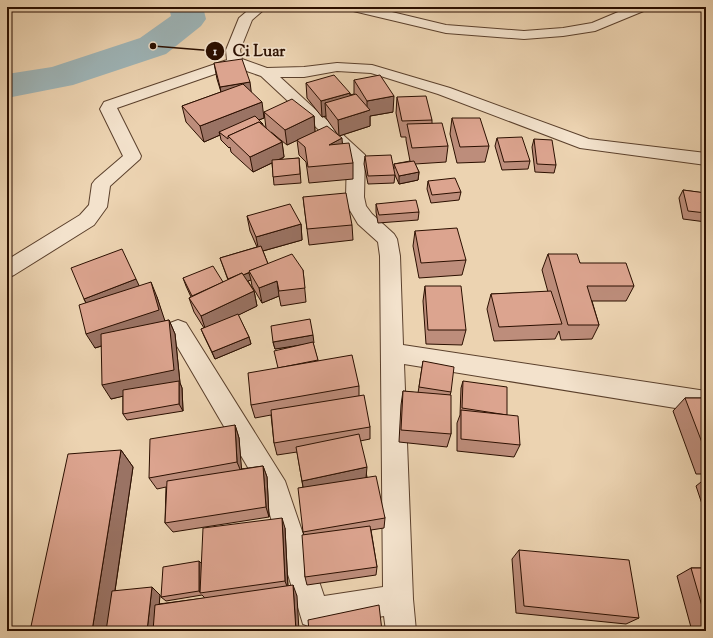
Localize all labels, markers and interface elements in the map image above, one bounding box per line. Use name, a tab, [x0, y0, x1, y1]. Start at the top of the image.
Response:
callout: Ci Luar	[205, 37, 294, 65]
text: Ci Luar	[233, 41, 286, 64]
text: 1	[212, 43, 218, 61]

